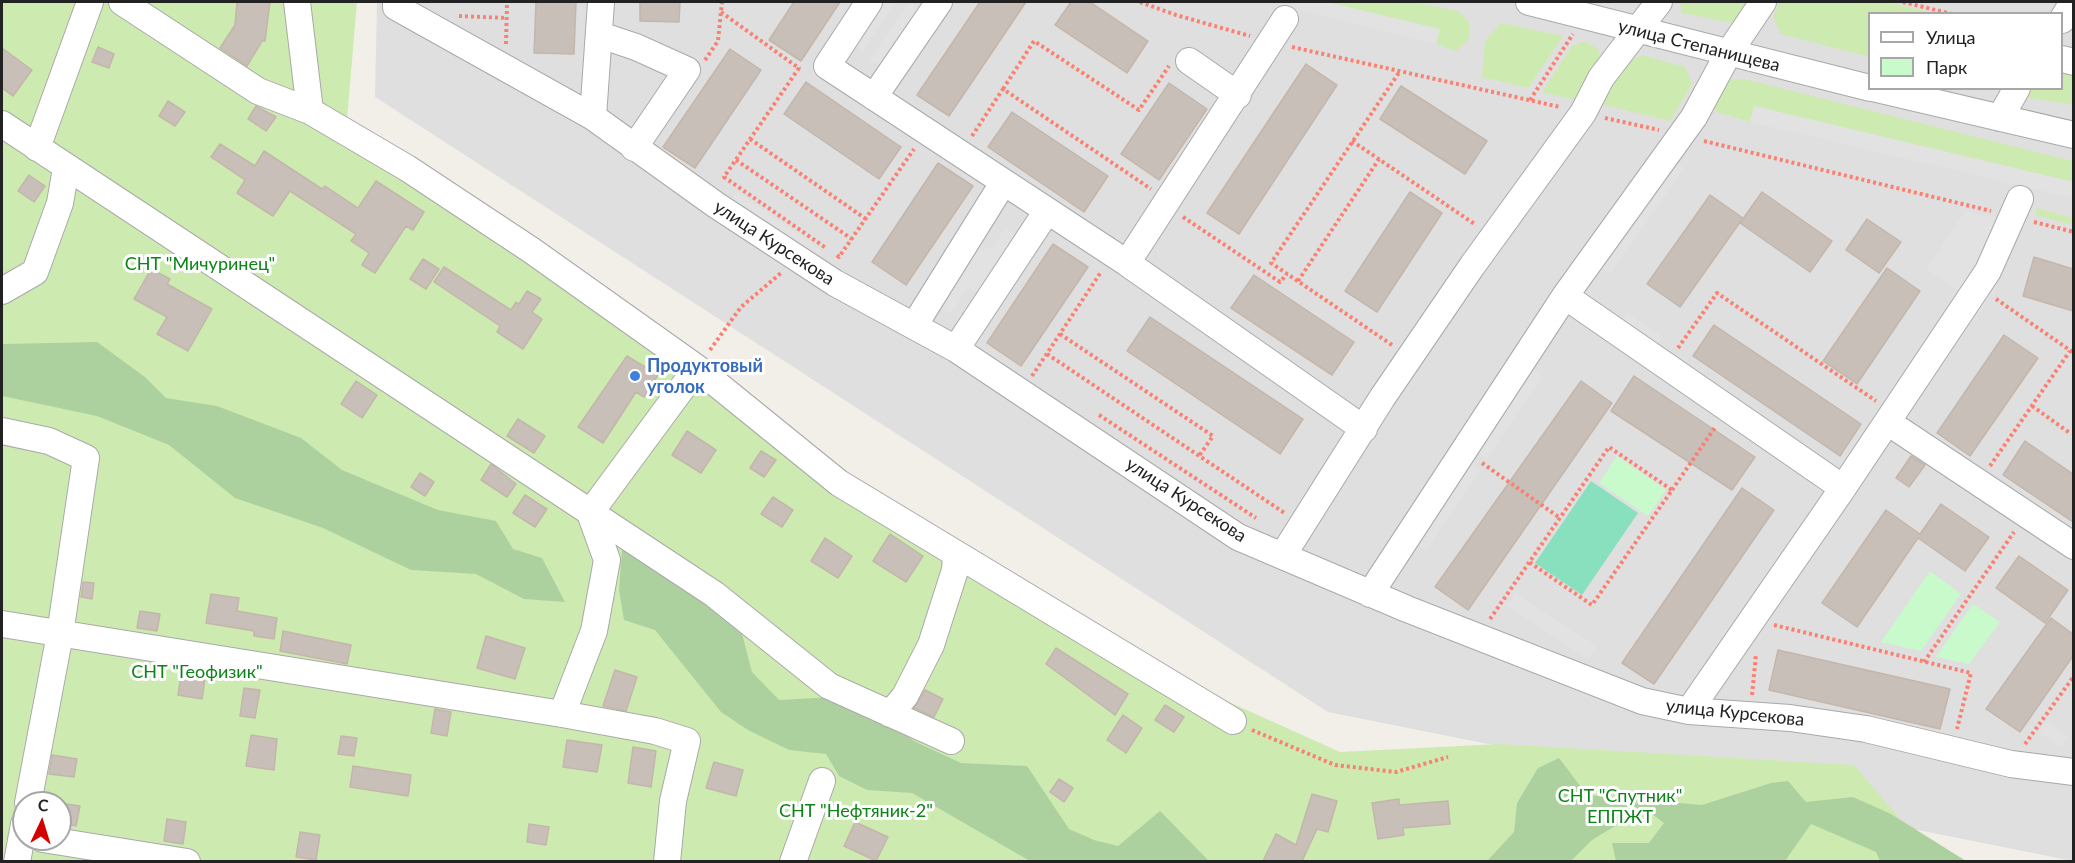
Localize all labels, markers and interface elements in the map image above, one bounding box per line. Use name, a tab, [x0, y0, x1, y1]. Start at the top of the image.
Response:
legend	[1868, 12, 2063, 90]
street label: улица Степанищева	[1616, 15, 1782, 77]
text: Улица	[1926, 26, 1976, 48]
text: Парк	[1926, 56, 1967, 78]
street label: улица Курсекова	[710, 196, 838, 290]
park label: СНТ "Мичуринец"	[125, 253, 275, 275]
place label: Продуктовый уголок	[647, 355, 763, 398]
marker: Продуктовый уголок	[628, 369, 642, 383]
street label: улица Курсекова	[1122, 453, 1250, 547]
park label: СНТ "Геофизик"	[131, 661, 263, 683]
street label: улица Курсекова	[1665, 695, 1805, 731]
park label: СНТ "Спутник" ЕППЖТ	[1558, 785, 1682, 828]
north arrow	[12, 791, 72, 851]
text: С	[37, 795, 49, 814]
park label: СНТ "Нефтяник-2"	[779, 800, 933, 822]

